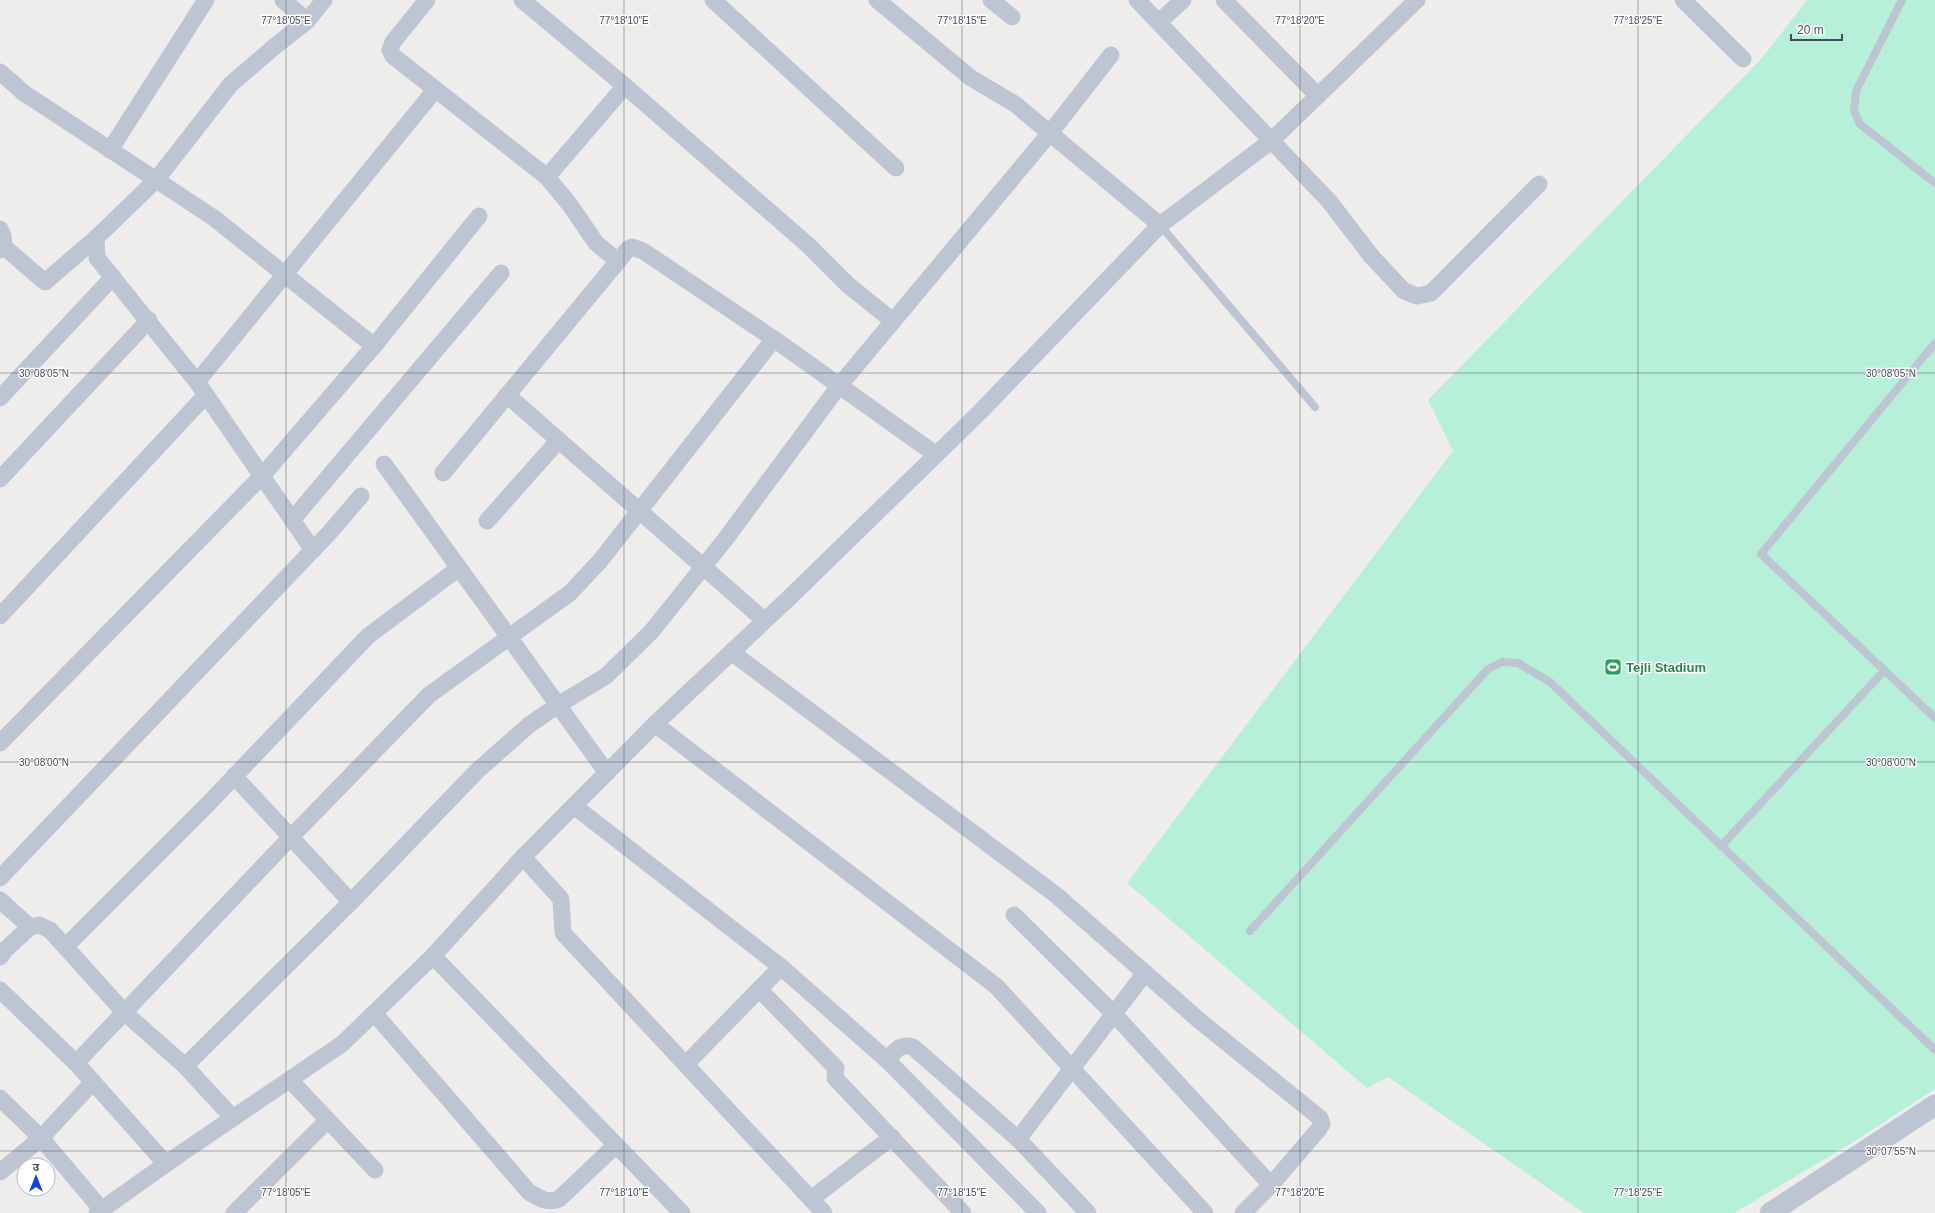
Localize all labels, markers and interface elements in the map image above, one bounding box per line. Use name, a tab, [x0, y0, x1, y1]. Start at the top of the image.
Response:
text: 77°18'05"E	[261, 15, 311, 26]
text: 77°18'10"E	[599, 15, 649, 26]
text: 77°18'15"E	[937, 15, 987, 26]
text: 77°18'20"E	[1275, 15, 1325, 26]
text: 77°18'25"E	[1613, 15, 1663, 26]
scale bar	[1791, 16, 1842, 42]
text: 20 m	[1797, 23, 1824, 37]
text: 30°08'05"N	[19, 368, 69, 379]
text: 30°08'05"N	[1866, 368, 1916, 379]
sports icon: Tejli Stadium	[1603, 657, 1623, 677]
place label: Tejli Stadium	[1626, 660, 1706, 675]
text: 30°08'00"N	[19, 757, 69, 768]
text: 30°08'00"N	[1866, 757, 1916, 768]
text: 30°07'55"N	[1866, 1146, 1916, 1157]
north arrow	[16, 1157, 56, 1197]
text: उ	[33, 1161, 40, 1173]
text: 77°18'05"E	[261, 1187, 311, 1198]
text: 77°18'10"E	[599, 1187, 649, 1198]
text: 77°18'15"E	[937, 1187, 987, 1198]
text: 77°18'20"E	[1275, 1187, 1325, 1198]
text: 77°18'25"E	[1613, 1187, 1663, 1198]

